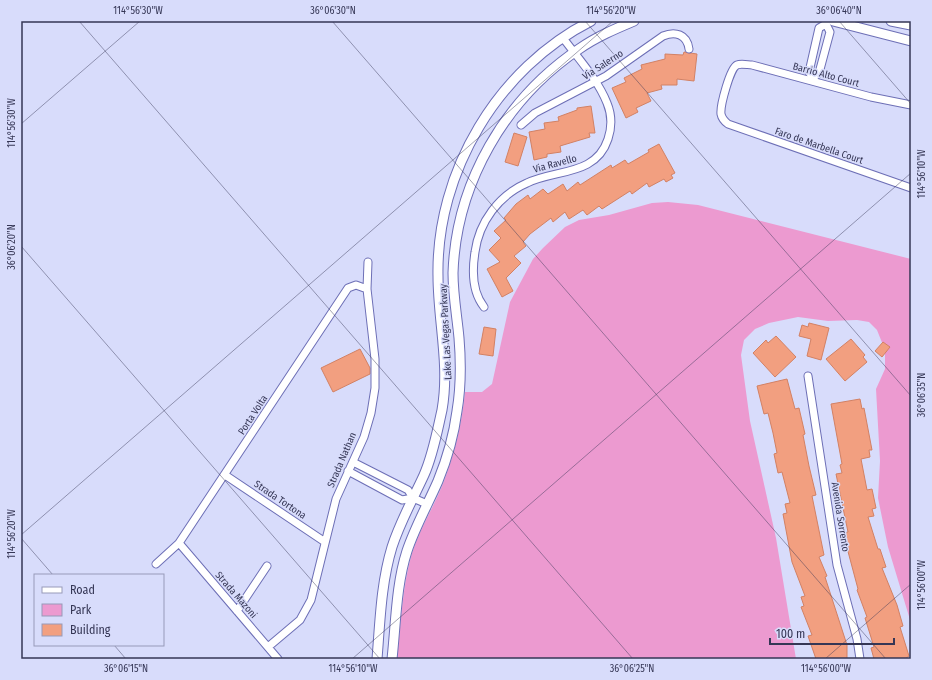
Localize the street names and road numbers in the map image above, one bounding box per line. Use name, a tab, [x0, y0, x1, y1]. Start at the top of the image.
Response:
street label: Via Salerno	[580, 47, 626, 83]
street label: Barrio Alto Court	[791, 60, 861, 90]
street label: Faro de Marbella Court	[773, 125, 865, 167]
street label: Via Ravello	[532, 152, 578, 176]
street label: Lake Las Vegas Parkway	[437, 283, 455, 380]
street label: Porta Volta	[236, 393, 270, 437]
street label: Strada Nathan	[325, 431, 359, 489]
street label: Strada Tortona	[252, 478, 308, 522]
street label: Avenida Sorrento	[829, 481, 851, 553]
street label: Strada Mazoni	[212, 569, 260, 621]

